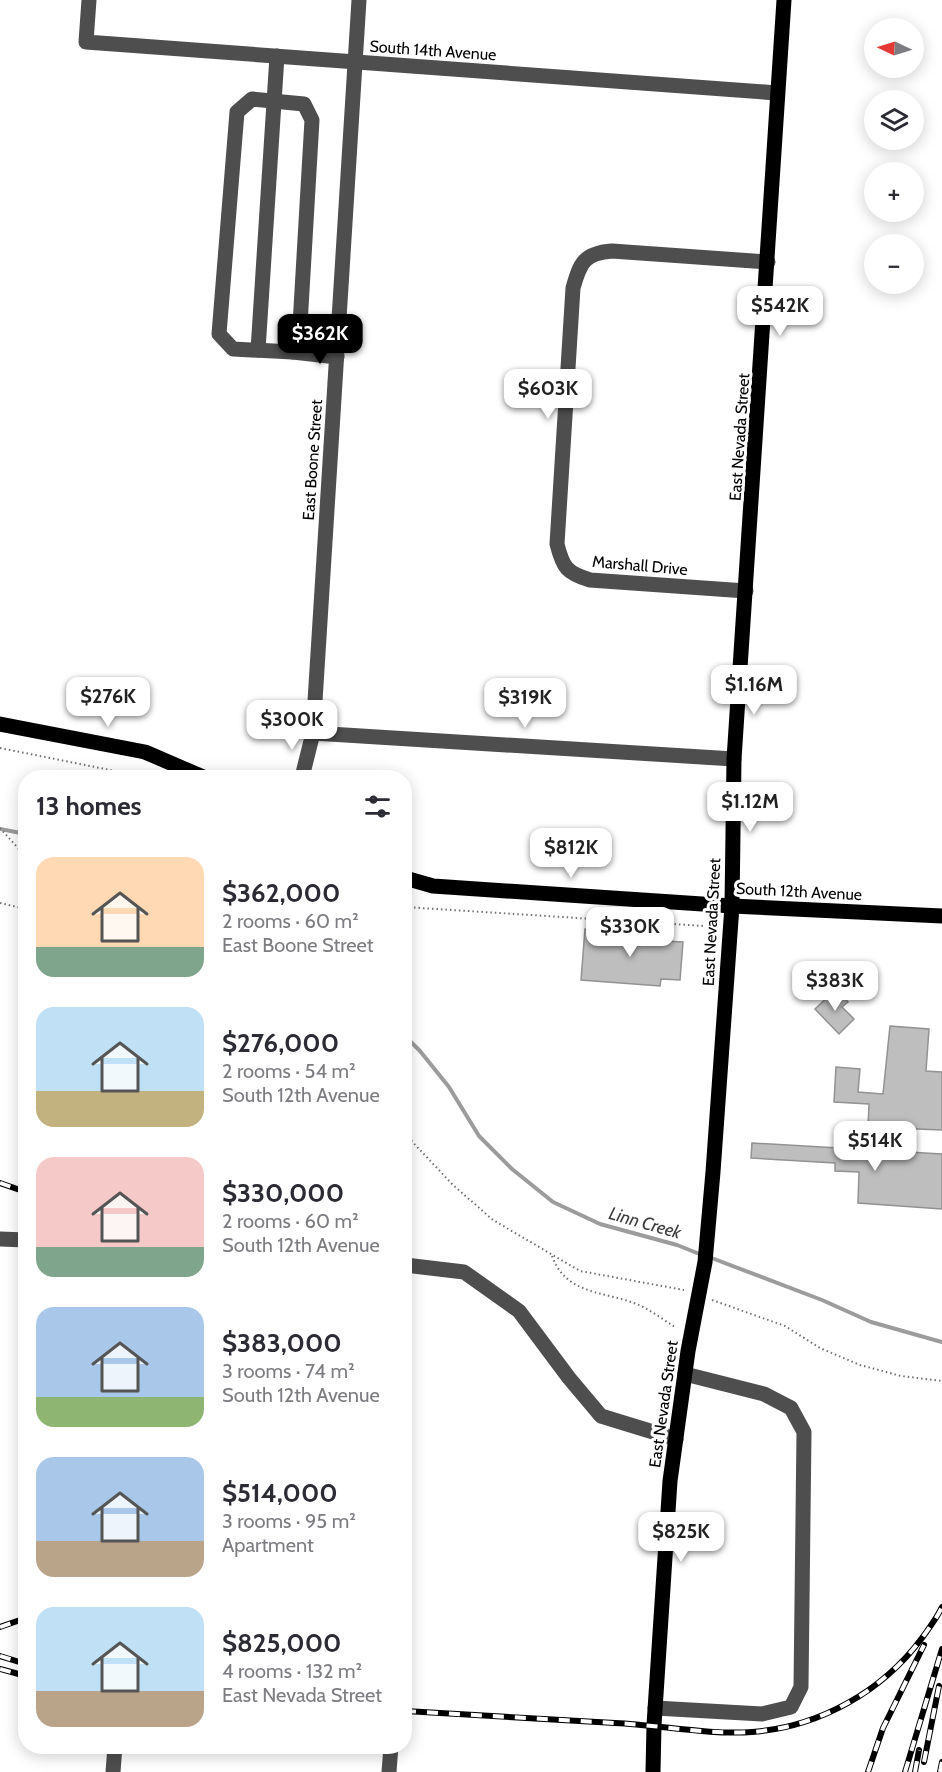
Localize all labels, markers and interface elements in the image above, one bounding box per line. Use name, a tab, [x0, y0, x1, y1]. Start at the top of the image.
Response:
north arrow	[864, 18, 924, 78]
map controls	[864, 18, 924, 294]
street label: South 14th Avenue	[369, 37, 497, 64]
button: layers	[864, 90, 924, 150]
button: +	[864, 162, 924, 222]
button: −	[864, 234, 924, 294]
pin: $542K	[738, 286, 822, 337]
text: $542K	[751, 293, 809, 317]
pin: $362K	[278, 314, 362, 365]
text: $362K	[292, 321, 348, 345]
pin: $603K	[506, 369, 590, 420]
street label: East Nevada Street	[726, 372, 753, 502]
text: $603K	[518, 376, 578, 400]
street label: East Boone Street	[299, 398, 326, 521]
street label: Marshall Drive	[591, 552, 688, 579]
pin: $1.16M	[705, 665, 803, 716]
text: $1.16M	[725, 672, 783, 696]
pin: $276K	[66, 677, 150, 728]
pin: $319K	[483, 678, 567, 729]
text: $276K	[80, 684, 136, 708]
text: $319K	[498, 685, 552, 709]
pin: $300K	[250, 700, 334, 751]
text: $300K	[260, 707, 324, 731]
pin: $1.12M	[701, 782, 799, 833]
text: $1.12M	[721, 789, 779, 813]
text: 13 homes	[36, 790, 142, 822]
icon: filters	[361, 790, 394, 823]
pin: $812K	[529, 828, 613, 879]
text: $812K	[544, 835, 598, 859]
street label: East Nevada Street	[699, 857, 724, 986]
text: $362,000	[222, 877, 340, 909]
street label: South 12th Avenue	[735, 879, 862, 904]
icon: home	[84, 881, 156, 953]
pin: $330K	[588, 907, 672, 958]
text: 2 rooms · 60 m²	[222, 909, 359, 933]
text: $330K	[600, 914, 660, 938]
text: East Boone Street	[222, 933, 373, 957]
pin: $383K	[793, 961, 877, 1012]
text: $383K	[806, 968, 864, 992]
text: $276,000	[222, 1027, 339, 1059]
icon: home	[84, 1031, 156, 1103]
text: 2 rooms · 54 m²	[222, 1059, 356, 1083]
text: South 12th Avenue	[222, 1083, 380, 1107]
pin: $514K	[833, 1121, 917, 1172]
text: $514K	[848, 1128, 902, 1152]
text: $330,000	[222, 1177, 344, 1209]
icon: home	[84, 1181, 156, 1253]
water label: Linn Creek	[606, 1202, 685, 1244]
text: 2 rooms · 60 m²	[222, 1209, 359, 1233]
text: South 12th Avenue	[222, 1233, 380, 1257]
text: $383,000	[222, 1327, 342, 1359]
icon: home	[84, 1331, 156, 1403]
street label: East Nevada Street	[645, 1339, 682, 1469]
text: 3 rooms · 74 m²	[222, 1359, 355, 1383]
text: South 12th Avenue	[222, 1383, 380, 1407]
text: $514,000	[222, 1477, 338, 1509]
icon: home	[84, 1481, 156, 1553]
text: 3 rooms · 95 m²	[222, 1509, 356, 1533]
pin: $825K	[639, 1512, 723, 1563]
text: $825K	[652, 1519, 710, 1543]
text: Apartment	[222, 1533, 314, 1557]
text: $825,000	[222, 1627, 341, 1659]
icon: home	[84, 1631, 156, 1703]
text: 4 rooms · 132 m²	[222, 1659, 362, 1683]
text: East Nevada Street	[222, 1683, 382, 1707]

